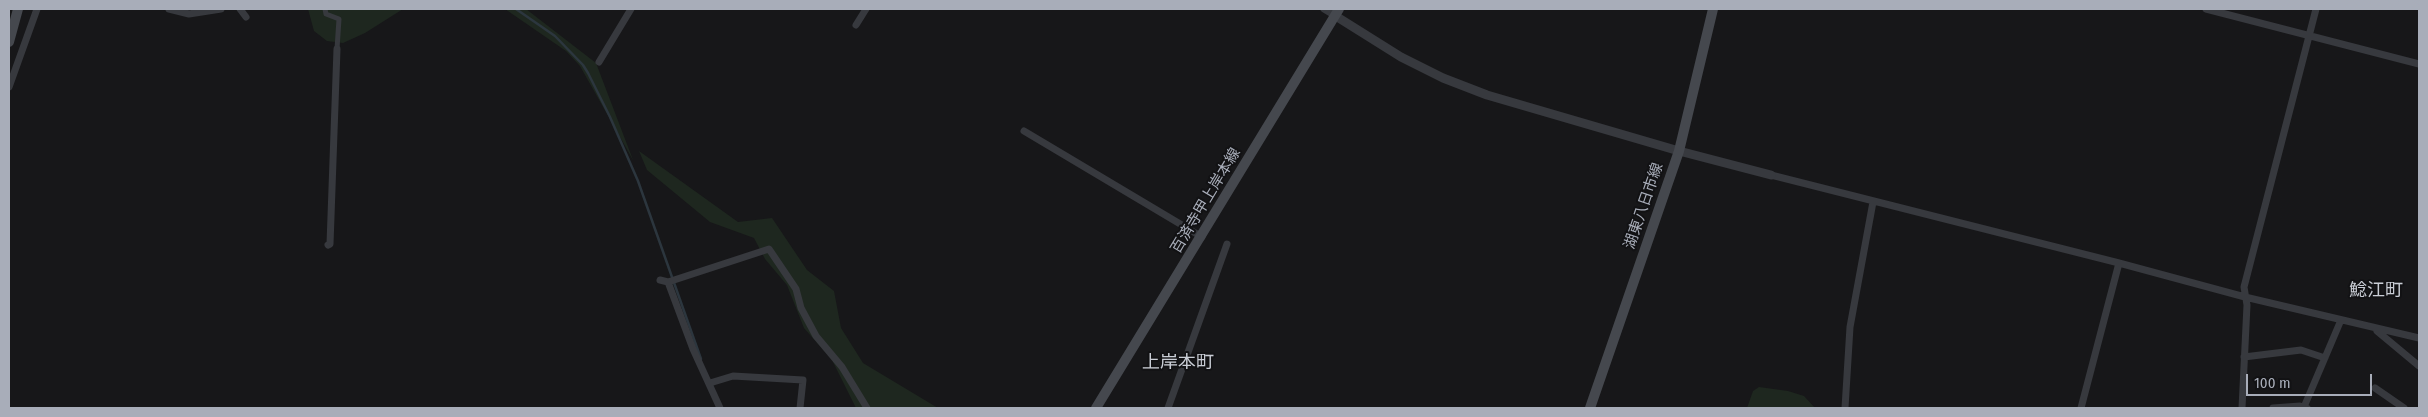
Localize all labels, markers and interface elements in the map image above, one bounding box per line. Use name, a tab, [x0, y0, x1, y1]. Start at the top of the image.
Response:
street label: 百済寺甲上岸本線	[1167, 145, 1245, 257]
street label: 湖東八日市線	[1621, 161, 1667, 251]
district label: 鯰江町	[2349, 280, 2403, 302]
district label: 上岸本町	[1142, 352, 1214, 374]
scale bar	[2248, 364, 2374, 396]
text: 100 m	[2254, 374, 2291, 392]

